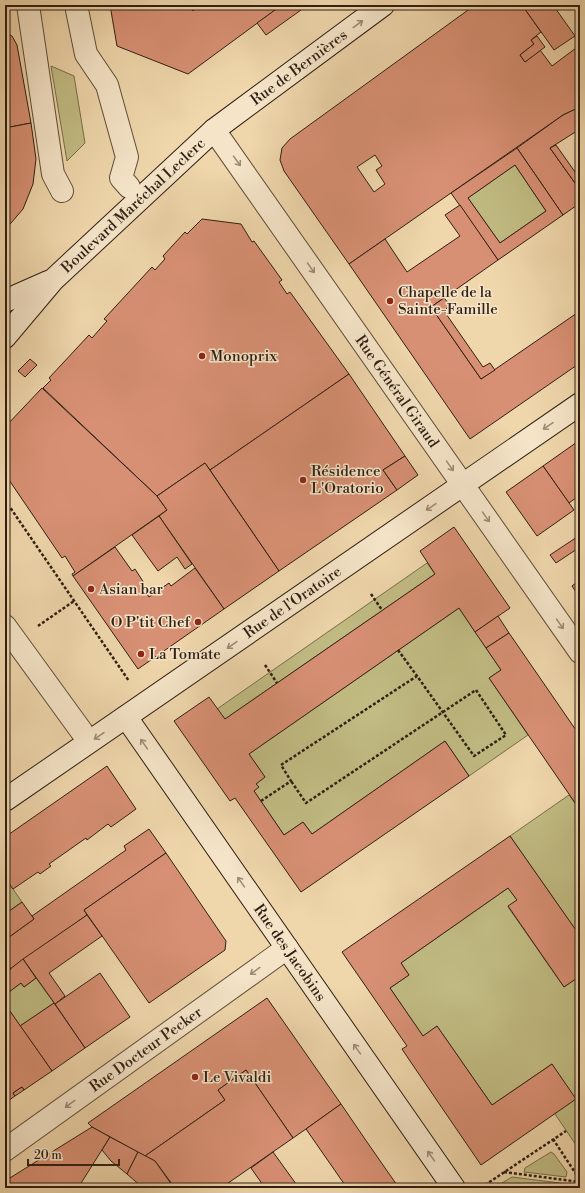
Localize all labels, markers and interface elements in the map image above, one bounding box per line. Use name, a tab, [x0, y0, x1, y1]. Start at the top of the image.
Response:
one-way arrow	[352, 20, 363, 28]
street label: Rue de Bernières	[247, 26, 351, 110]
street label: Boulevard Maréchal Leclerc	[57, 134, 209, 278]
one-way arrow	[233, 156, 241, 167]
one-way arrow	[307, 262, 315, 273]
place label: Chapelle de la Sainte-Famille	[398, 283, 498, 319]
marker: Chapelle de la Sainte-Famille	[385, 296, 395, 306]
street label: Rue Général Giraud	[351, 331, 443, 452]
place label: Monoprix	[210, 347, 277, 366]
marker: Monoprix	[197, 351, 207, 361]
one-way arrow	[542, 423, 554, 431]
one-way arrow	[446, 460, 454, 471]
place label: Résidence L'Oratorio	[311, 462, 384, 498]
marker: Résidence L'Oratorio	[298, 475, 308, 485]
one-way arrow	[426, 503, 437, 511]
one-way arrow	[482, 511, 490, 522]
street label: Rue de l'Oratoire	[240, 562, 345, 643]
place label: Asian bar	[98, 580, 164, 599]
marker: Asian bar	[86, 584, 96, 594]
place label: O P'tit Chef	[111, 613, 191, 632]
marker: O P'tit Chef	[193, 617, 203, 627]
one-way arrow	[556, 618, 564, 629]
one-way arrow	[226, 641, 238, 649]
place label: La Tomate	[149, 645, 221, 664]
marker: La Tomate	[136, 649, 146, 659]
one-way arrow	[94, 732, 105, 740]
one-way arrow	[140, 738, 148, 749]
one-way arrow	[237, 877, 245, 888]
street label: Rue des Jacobins	[249, 900, 330, 1005]
one-way arrow	[250, 967, 261, 975]
street label: Rue Docteur Pecker	[86, 1002, 207, 1097]
one-way arrow	[353, 1044, 361, 1055]
place label: Le Vivaldi	[203, 1068, 271, 1087]
marker: Le Vivaldi	[190, 1072, 200, 1082]
one-way arrow	[64, 1099, 75, 1108]
scale bar	[28, 1141, 119, 1167]
text: 20 m	[34, 1148, 62, 1163]
one-way arrow	[427, 1151, 435, 1162]

